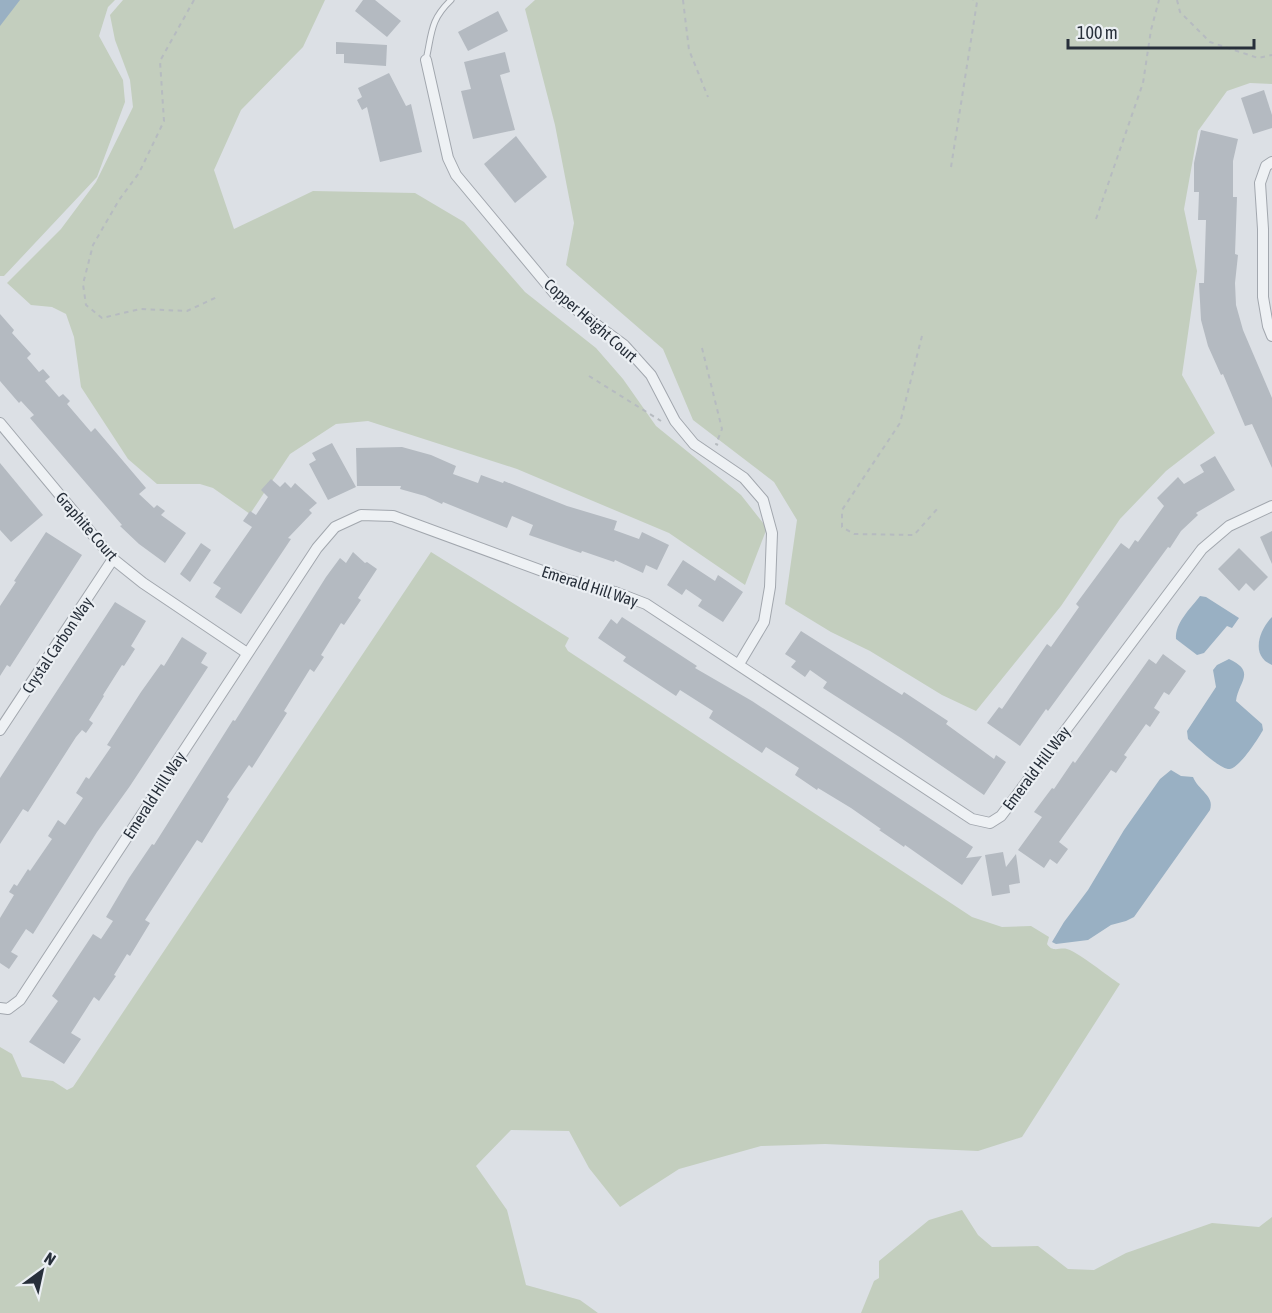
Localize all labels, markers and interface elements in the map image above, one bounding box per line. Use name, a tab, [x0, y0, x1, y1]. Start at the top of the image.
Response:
scale bar	[1068, 12, 1254, 50]
text: 100 m	[1077, 22, 1118, 43]
street label: Copper Height Court	[540, 275, 641, 366]
street label: Graphite Court	[52, 488, 122, 565]
street label: Emerald Hill Way	[539, 562, 641, 611]
street label: Crystal Carbon Way	[18, 593, 97, 697]
street label: Emerald Hill Way	[999, 722, 1074, 814]
street label: Emerald Hill Way	[119, 748, 190, 842]
north arrow	[12, 1241, 72, 1301]
text: N	[41, 1248, 59, 1269]

